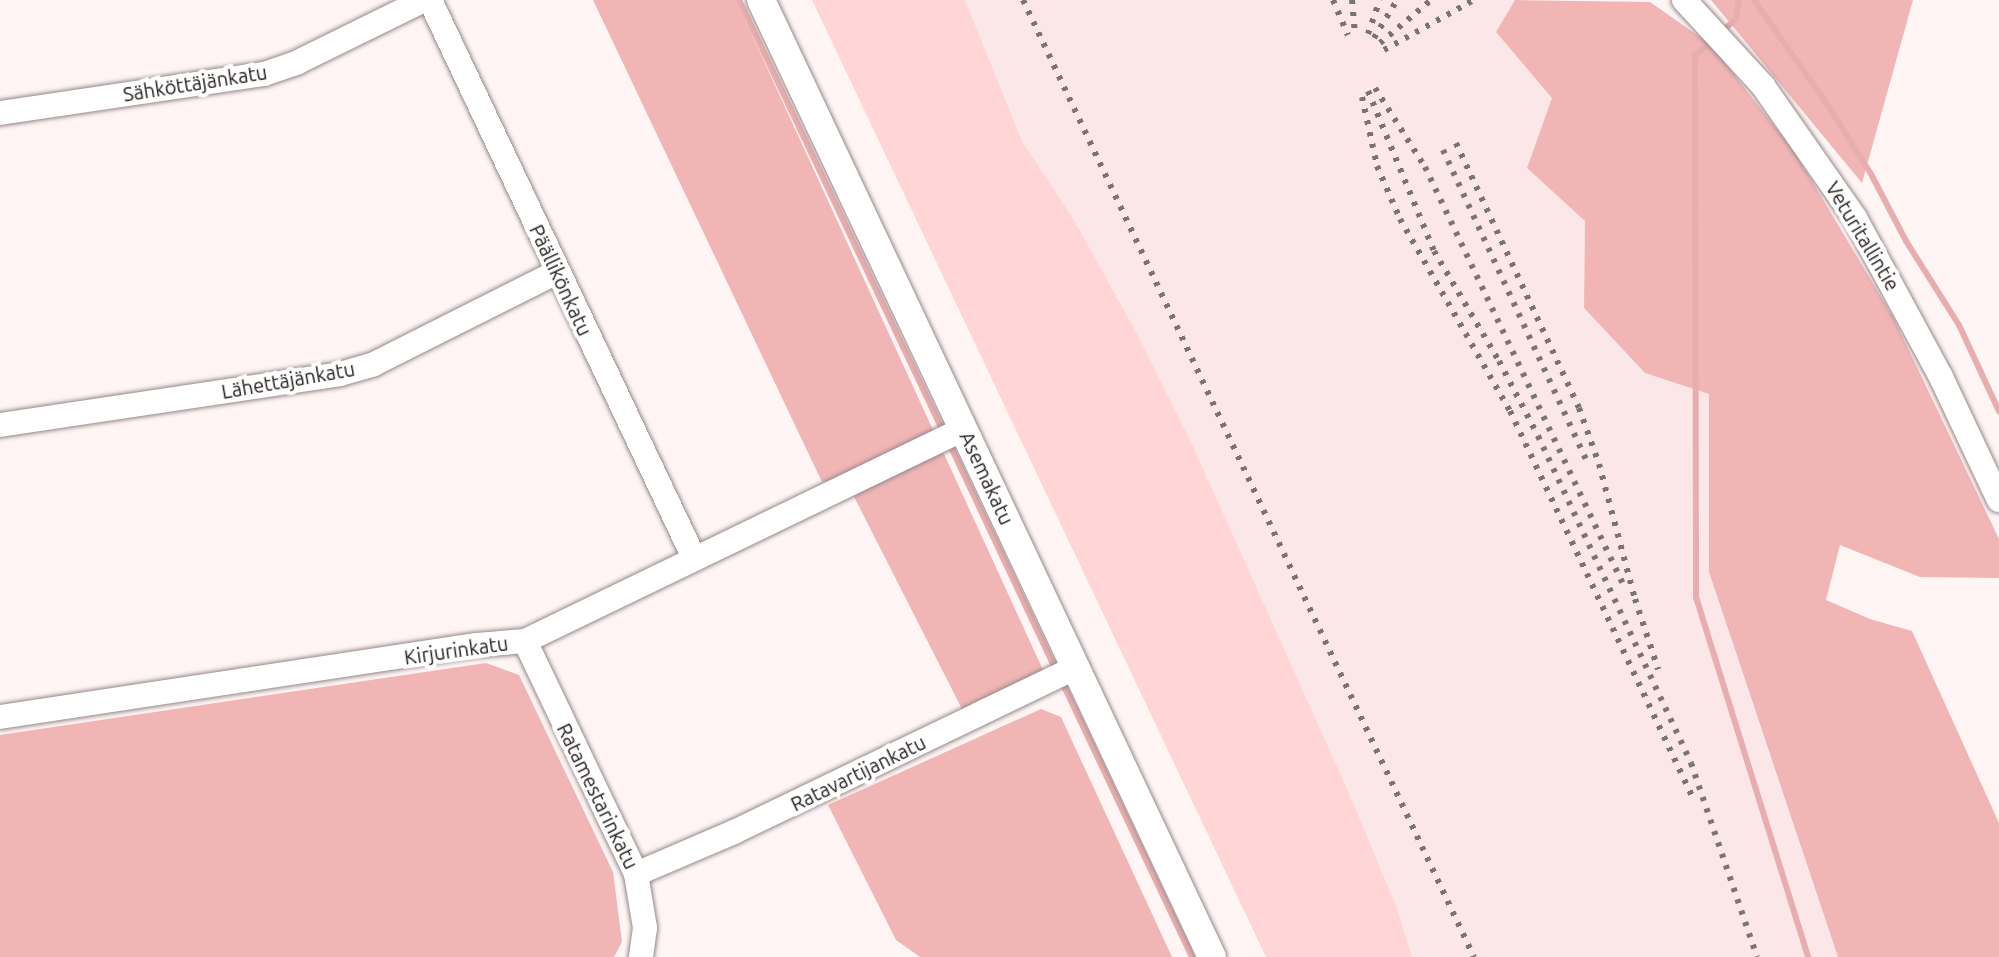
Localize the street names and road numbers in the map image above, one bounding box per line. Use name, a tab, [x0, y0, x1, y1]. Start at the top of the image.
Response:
street label: Sähköttäjänkatu	[121, 60, 269, 106]
street label: Veturitallintie	[1821, 177, 1905, 295]
street label: Päällikönkatu	[525, 220, 597, 340]
street label: Lähettäjänkatu	[219, 356, 357, 404]
street label: Asemakatu	[955, 428, 1019, 528]
street label: Kirjurinkatu	[402, 631, 510, 669]
street label: Ratamestarinkatu	[552, 719, 644, 873]
street label: Ratavartijankatu	[787, 730, 929, 816]

